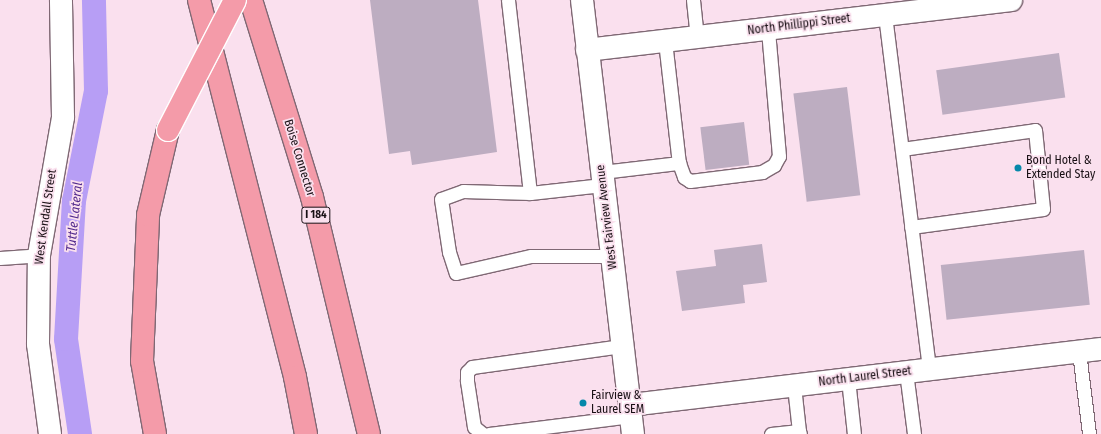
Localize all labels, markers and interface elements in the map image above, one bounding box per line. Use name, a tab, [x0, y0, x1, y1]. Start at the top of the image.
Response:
street label: North Phillippi Street	[747, 12, 851, 38]
street label: Boise Connector	[280, 118, 318, 198]
place label: Bond Hotel & Extended Stay	[1026, 154, 1095, 182]
marker: Bond Hotel & Extended Stay	[1013, 163, 1023, 173]
street label: West Fairview Avenue	[593, 164, 621, 270]
street label: West Kendall Street	[32, 168, 60, 266]
water label: Tuttle Lateral	[64, 182, 86, 252]
road number: I 184	[301, 206, 331, 224]
street label: North Laurel Street	[818, 364, 912, 390]
place label: Fairview & Laurel SEM	[591, 389, 644, 417]
marker: Fairview & Laurel SEM	[578, 398, 588, 408]

